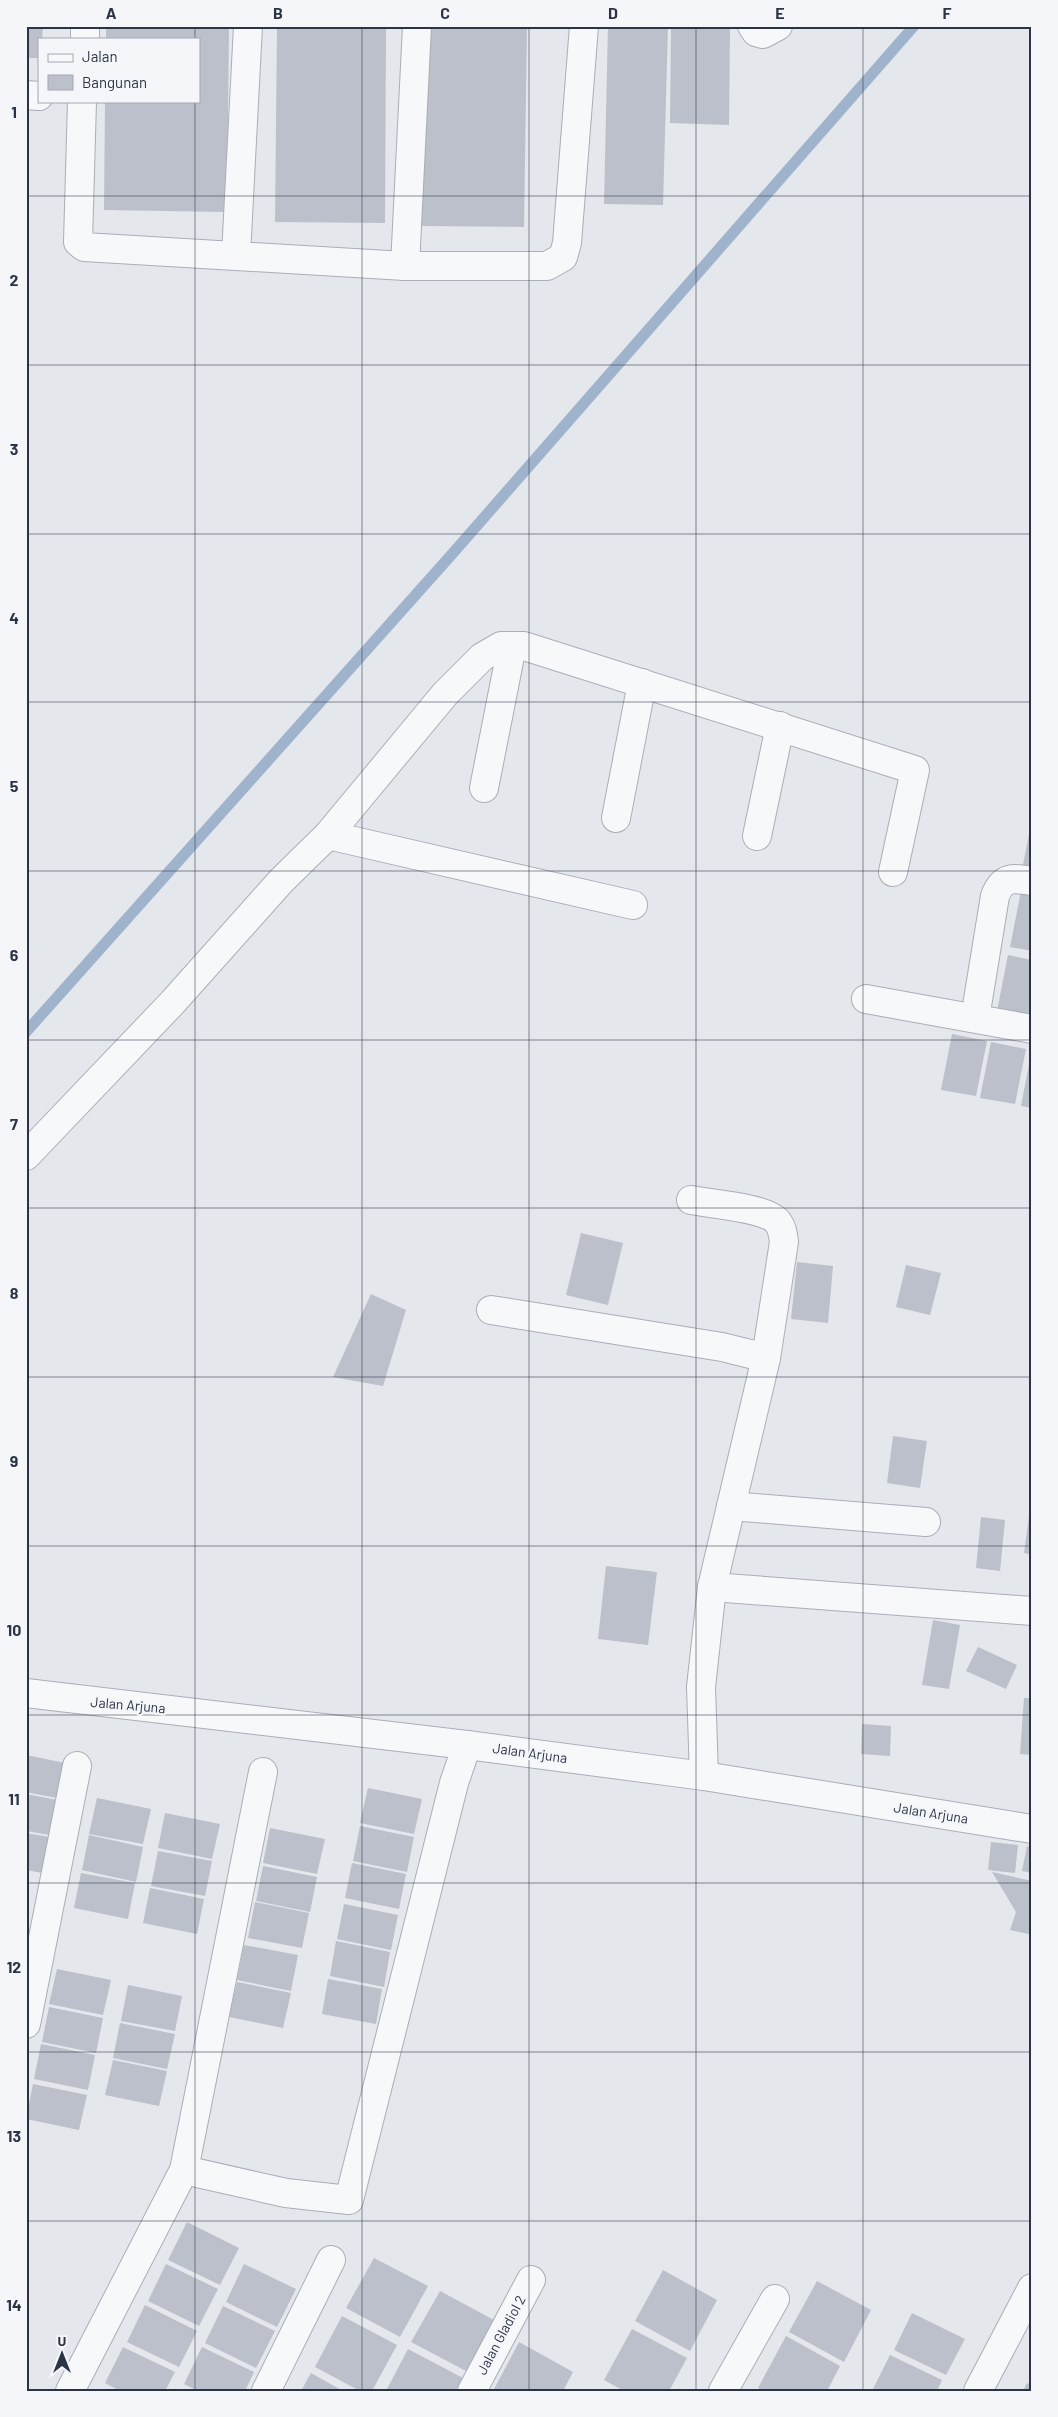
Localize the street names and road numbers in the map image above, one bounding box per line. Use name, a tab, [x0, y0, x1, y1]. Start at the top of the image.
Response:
street label: Jalan Arjuna	[90, 1693, 166, 1716]
street label: Jalan Arjuna	[492, 1739, 568, 1766]
street label: Jalan Arjuna	[893, 1798, 970, 1827]
street label: Jalan Gladiol 2	[473, 2292, 529, 2377]

